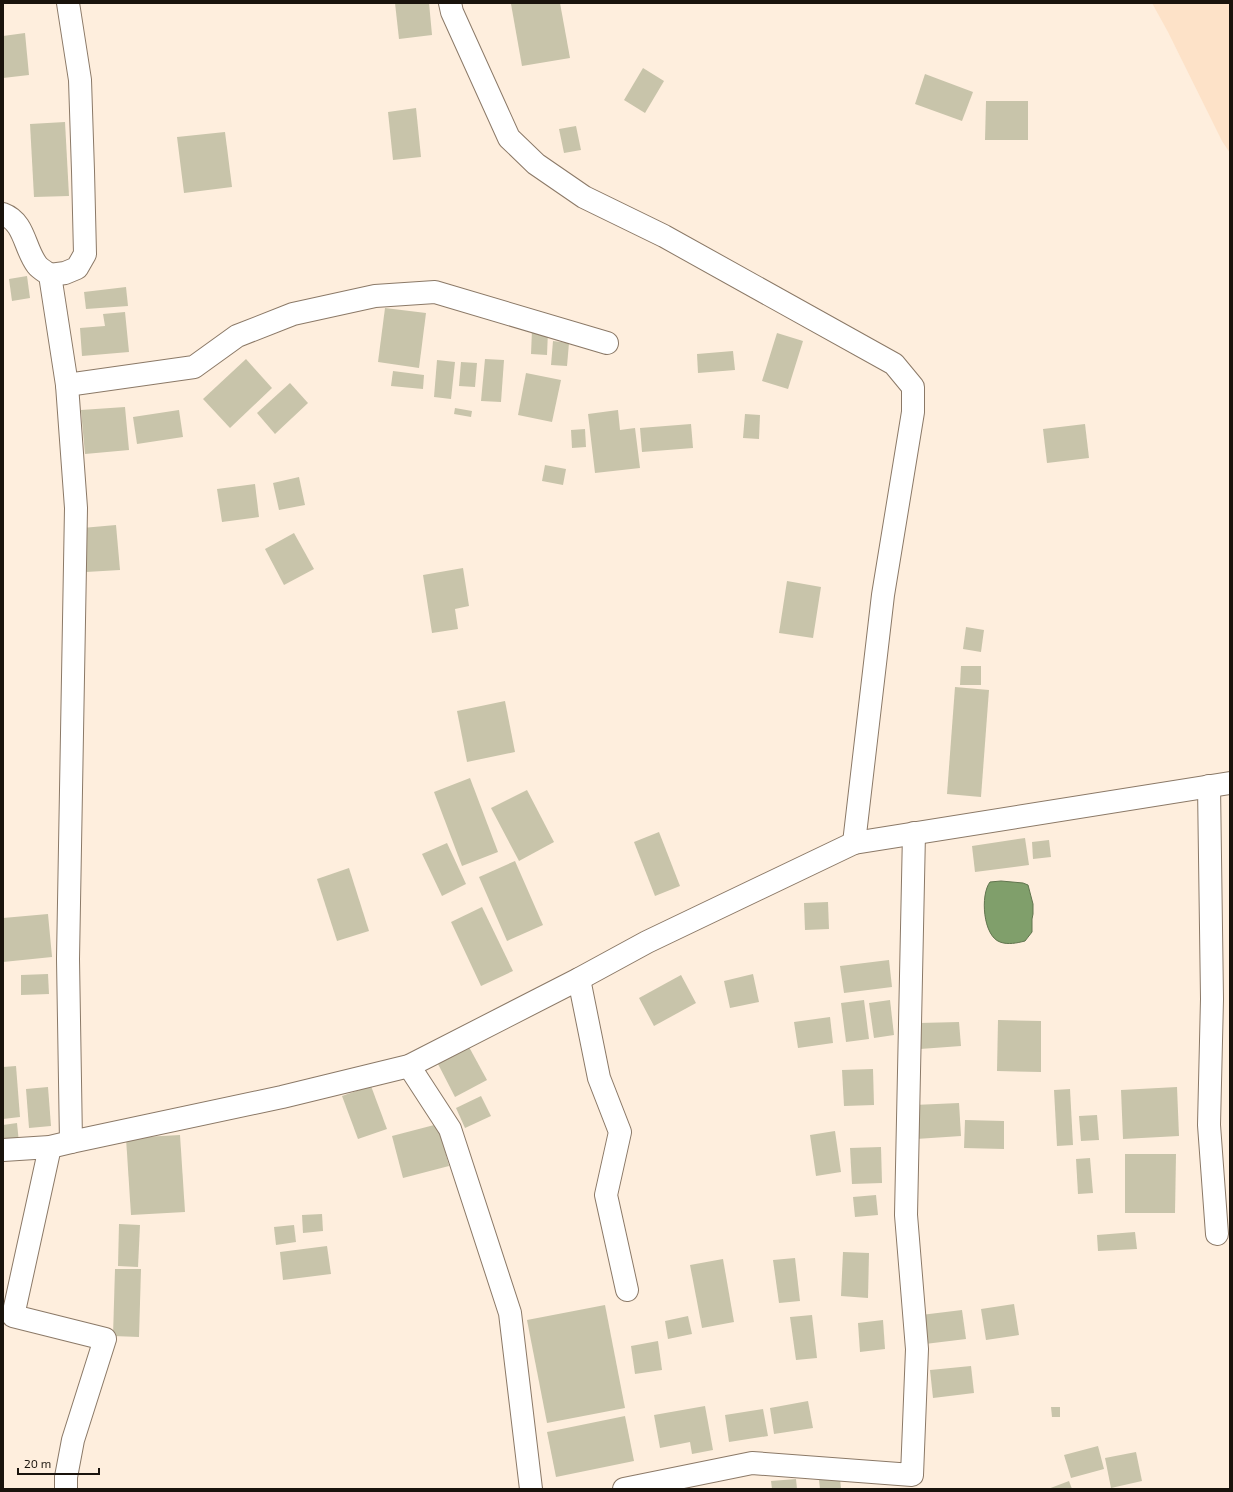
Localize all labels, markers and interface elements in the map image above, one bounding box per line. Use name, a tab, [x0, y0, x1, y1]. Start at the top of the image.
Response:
scale bar	[18, 1450, 99, 1476]
text: 20 m	[24, 1456, 51, 1470]

